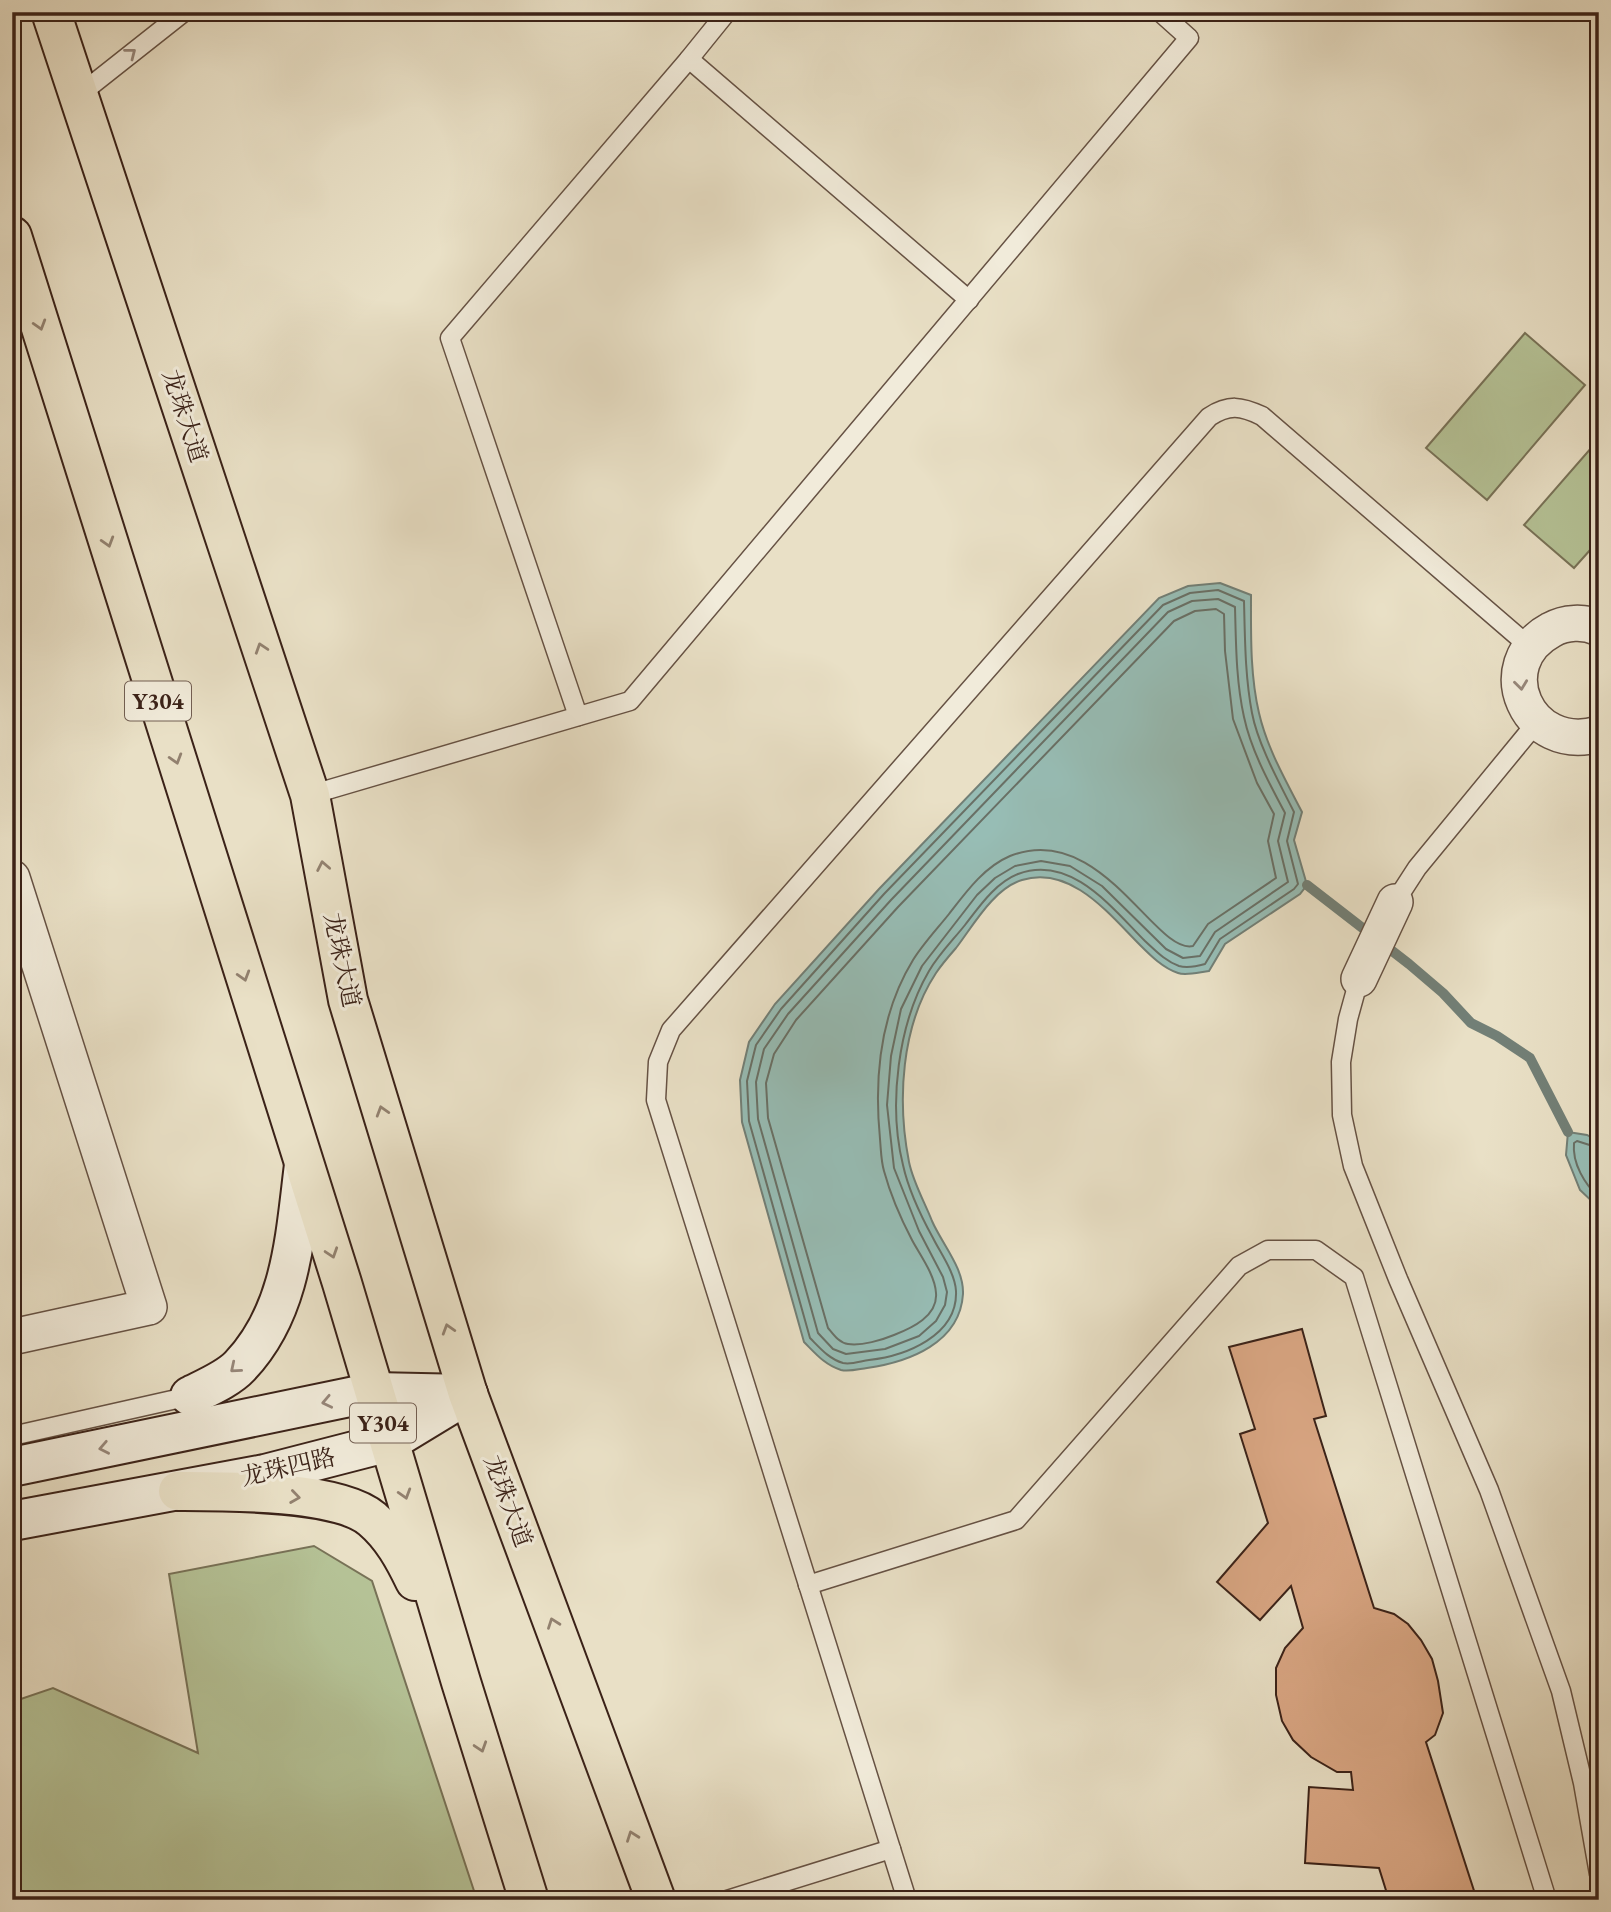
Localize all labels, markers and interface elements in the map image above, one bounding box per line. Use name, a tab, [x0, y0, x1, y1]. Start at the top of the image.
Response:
one-way arrow	[124, 49, 136, 62]
one-way arrow	[32, 318, 46, 331]
street label: 龙珠大道	[156, 365, 215, 466]
one-way arrow	[100, 535, 114, 548]
one-way arrow	[255, 642, 270, 654]
one-way arrow	[1514, 679, 1529, 691]
road number: Y304	[125, 681, 191, 720]
one-way arrow	[168, 753, 183, 765]
one-way arrow	[316, 860, 331, 872]
street label: 龙珠大道	[317, 910, 368, 1010]
one-way arrow	[236, 970, 251, 982]
one-way arrow	[375, 1105, 390, 1117]
one-way arrow	[324, 1247, 339, 1259]
one-way arrow	[442, 1323, 457, 1335]
one-way arrow	[230, 1360, 243, 1373]
one-way arrow	[321, 1394, 333, 1409]
road number: Y304	[350, 1404, 416, 1442]
one-way arrow	[98, 1439, 110, 1454]
street label: 龙珠四路	[238, 1441, 338, 1492]
street label: 龙珠大道	[477, 1450, 539, 1551]
one-way arrow	[396, 1488, 411, 1500]
one-way arrow	[289, 1489, 301, 1504]
one-way arrow	[547, 1617, 561, 1629]
one-way arrow	[473, 1741, 488, 1753]
one-way arrow	[626, 1830, 640, 1842]

